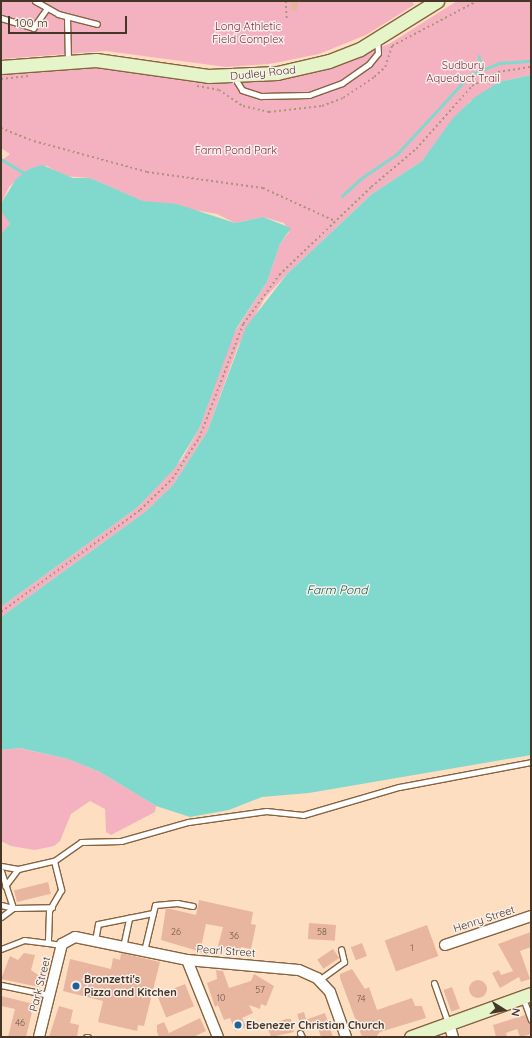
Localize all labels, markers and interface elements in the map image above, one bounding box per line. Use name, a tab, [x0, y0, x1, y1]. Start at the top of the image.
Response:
scale bar	[10, 8, 129, 34]
text: 100 m	[15, 15, 48, 30]
park label: Long Athletic Field Complex	[212, 20, 284, 46]
park label: Sudbury Aqueduct Trail	[426, 59, 500, 85]
street label: Dudley Road	[230, 63, 296, 83]
park label: Farm Pond Park	[195, 143, 277, 157]
water label: Farm Pond	[306, 583, 368, 597]
street label: Henry Street	[452, 903, 516, 935]
house number: 26	[171, 927, 181, 937]
house number: 58	[317, 927, 327, 937]
house number: 36	[229, 931, 239, 941]
street label: Pearl Street	[196, 942, 256, 960]
house number: 1	[410, 943, 414, 953]
street label: Park Street	[27, 955, 53, 1013]
place label: Bronzetti's Pizza and Kitchen	[84, 973, 177, 999]
marker: Bronzetti's Pizza and Kitchen	[71, 981, 81, 991]
house number: 57	[255, 985, 265, 995]
north arrow	[484, 990, 524, 1030]
house number: 10	[217, 993, 225, 1003]
house number: 74	[357, 994, 365, 1004]
text: N	[508, 1007, 523, 1018]
house number: 46	[15, 1018, 25, 1028]
place label: Ebenezer Christian Church	[246, 1018, 384, 1032]
marker: Ebenezer Christian Church	[233, 1020, 243, 1030]

